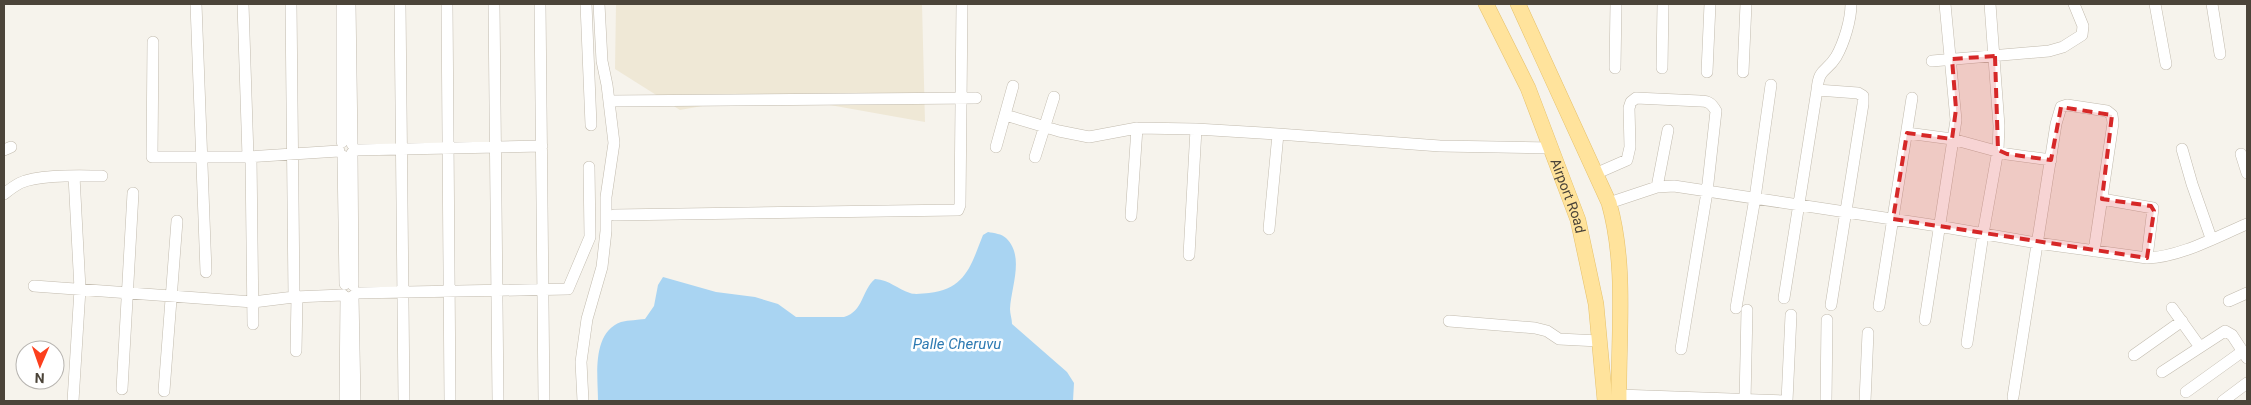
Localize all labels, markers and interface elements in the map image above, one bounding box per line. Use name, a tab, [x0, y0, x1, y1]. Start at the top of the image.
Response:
street label: Airport Road	[1547, 156, 1589, 235]
water label: Palle Cheruvu	[913, 335, 1001, 353]
north arrow	[15, 340, 65, 390]
text: N	[34, 370, 45, 386]

